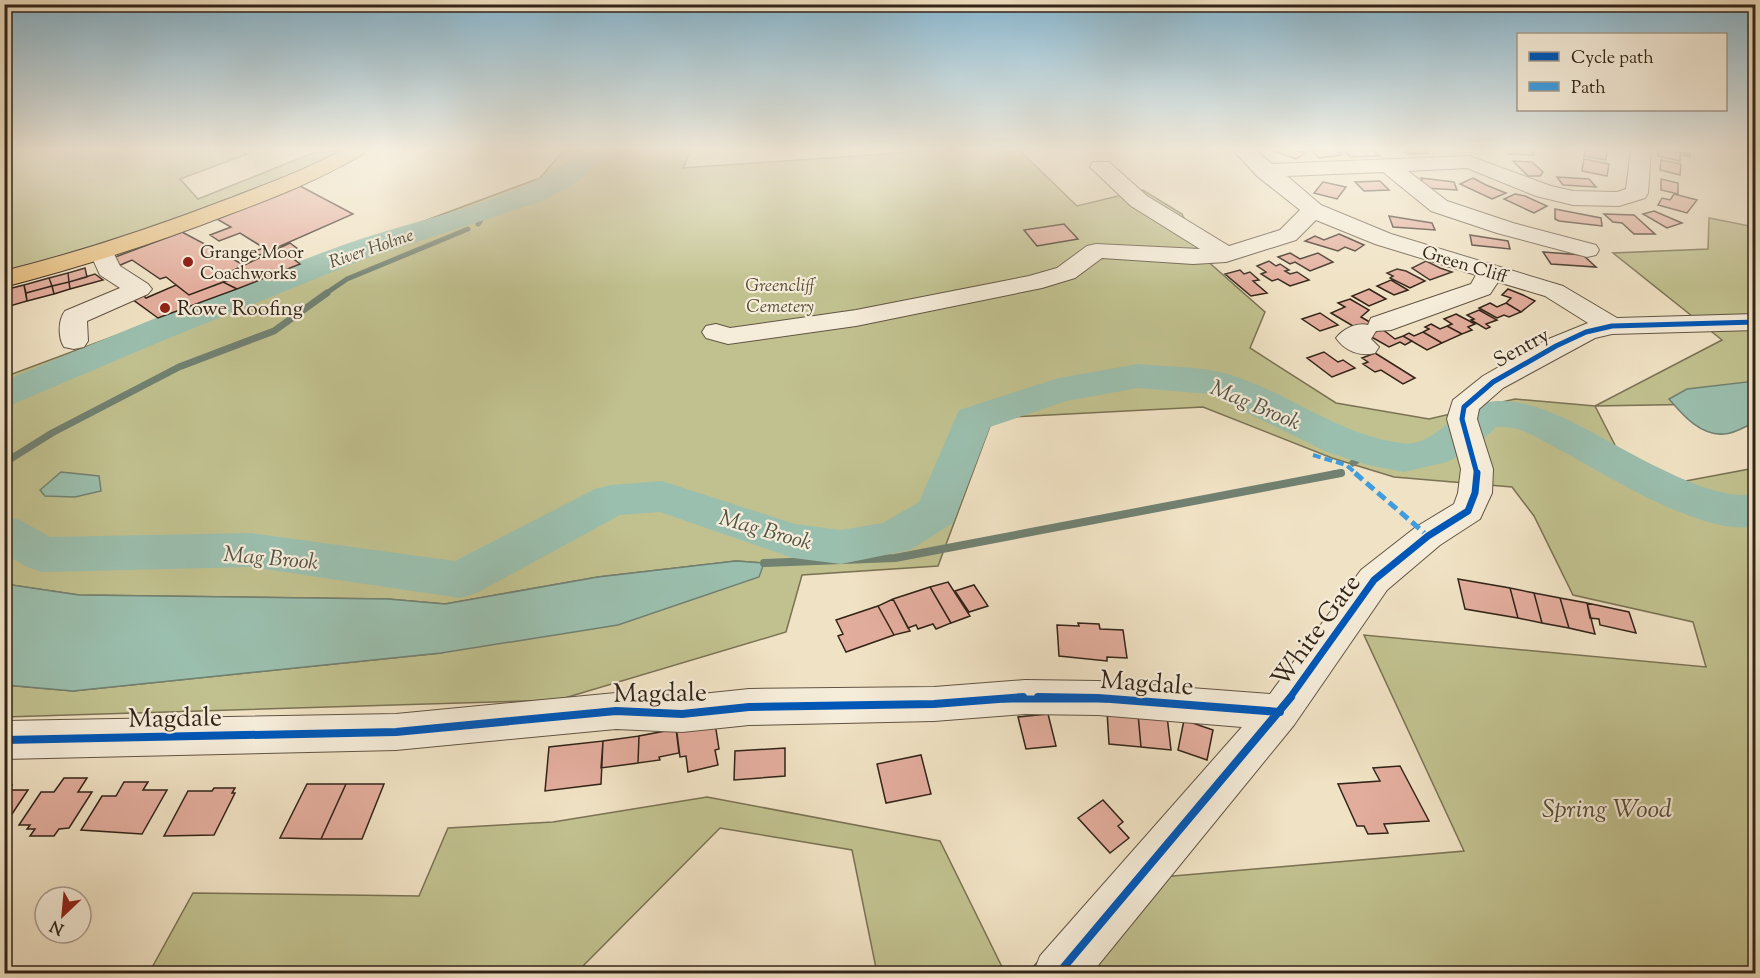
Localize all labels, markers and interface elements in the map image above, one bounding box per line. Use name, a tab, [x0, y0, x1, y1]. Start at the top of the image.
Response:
legend	[1517, 33, 1727, 111]
text: Cycle path	[1571, 46, 1654, 72]
text: Path	[1571, 76, 1606, 102]
water label: River Holme	[326, 223, 417, 276]
place label: Grange Moor Coachworks	[200, 241, 304, 288]
street label: Green Cliff	[1418, 241, 1511, 292]
marker: Grange Moor Coachworks	[181, 255, 195, 269]
park label: Greencliff Cemetery	[745, 274, 816, 321]
place label: Rowe Roofing	[177, 295, 303, 325]
marker: Rowe Roofing	[158, 301, 172, 315]
street label: Sentry	[1488, 321, 1556, 376]
water label: Mag Brook	[1205, 373, 1305, 440]
water label: Mag Brook	[715, 503, 815, 560]
water label: Mag Brook	[222, 540, 320, 580]
street label: White Gate	[1263, 567, 1371, 696]
street label: Magdale	[1099, 663, 1195, 706]
street label: Magdale	[613, 675, 707, 714]
street label: Magdale	[128, 700, 222, 739]
park label: Spring Wood	[1542, 792, 1672, 829]
north arrow	[33, 885, 93, 945]
text: N	[47, 913, 68, 939]

